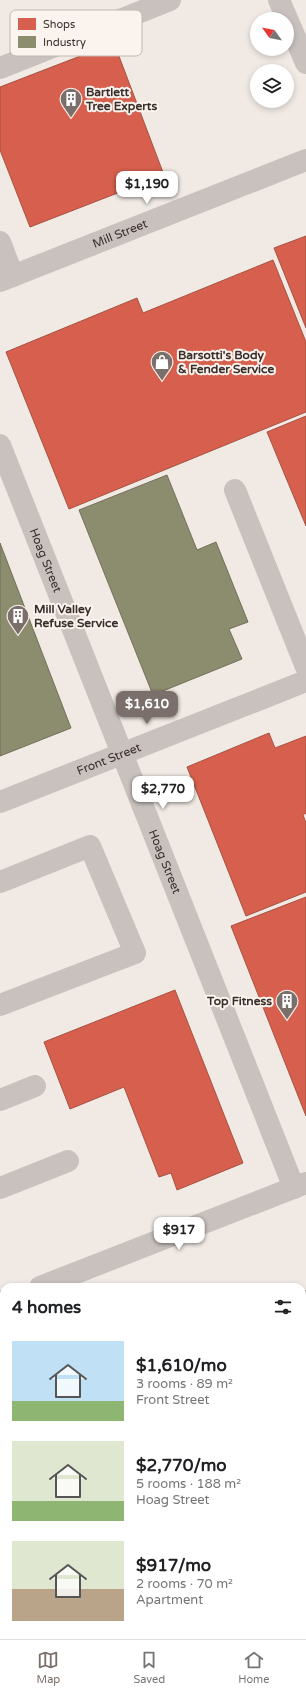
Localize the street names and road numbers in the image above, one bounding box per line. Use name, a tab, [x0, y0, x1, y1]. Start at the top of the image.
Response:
street label: Mill Street	[90, 216, 150, 251]
street label: Hoag Street	[27, 526, 65, 595]
street label: Front Street	[75, 740, 143, 778]
street label: Hoag Street	[146, 827, 184, 896]

